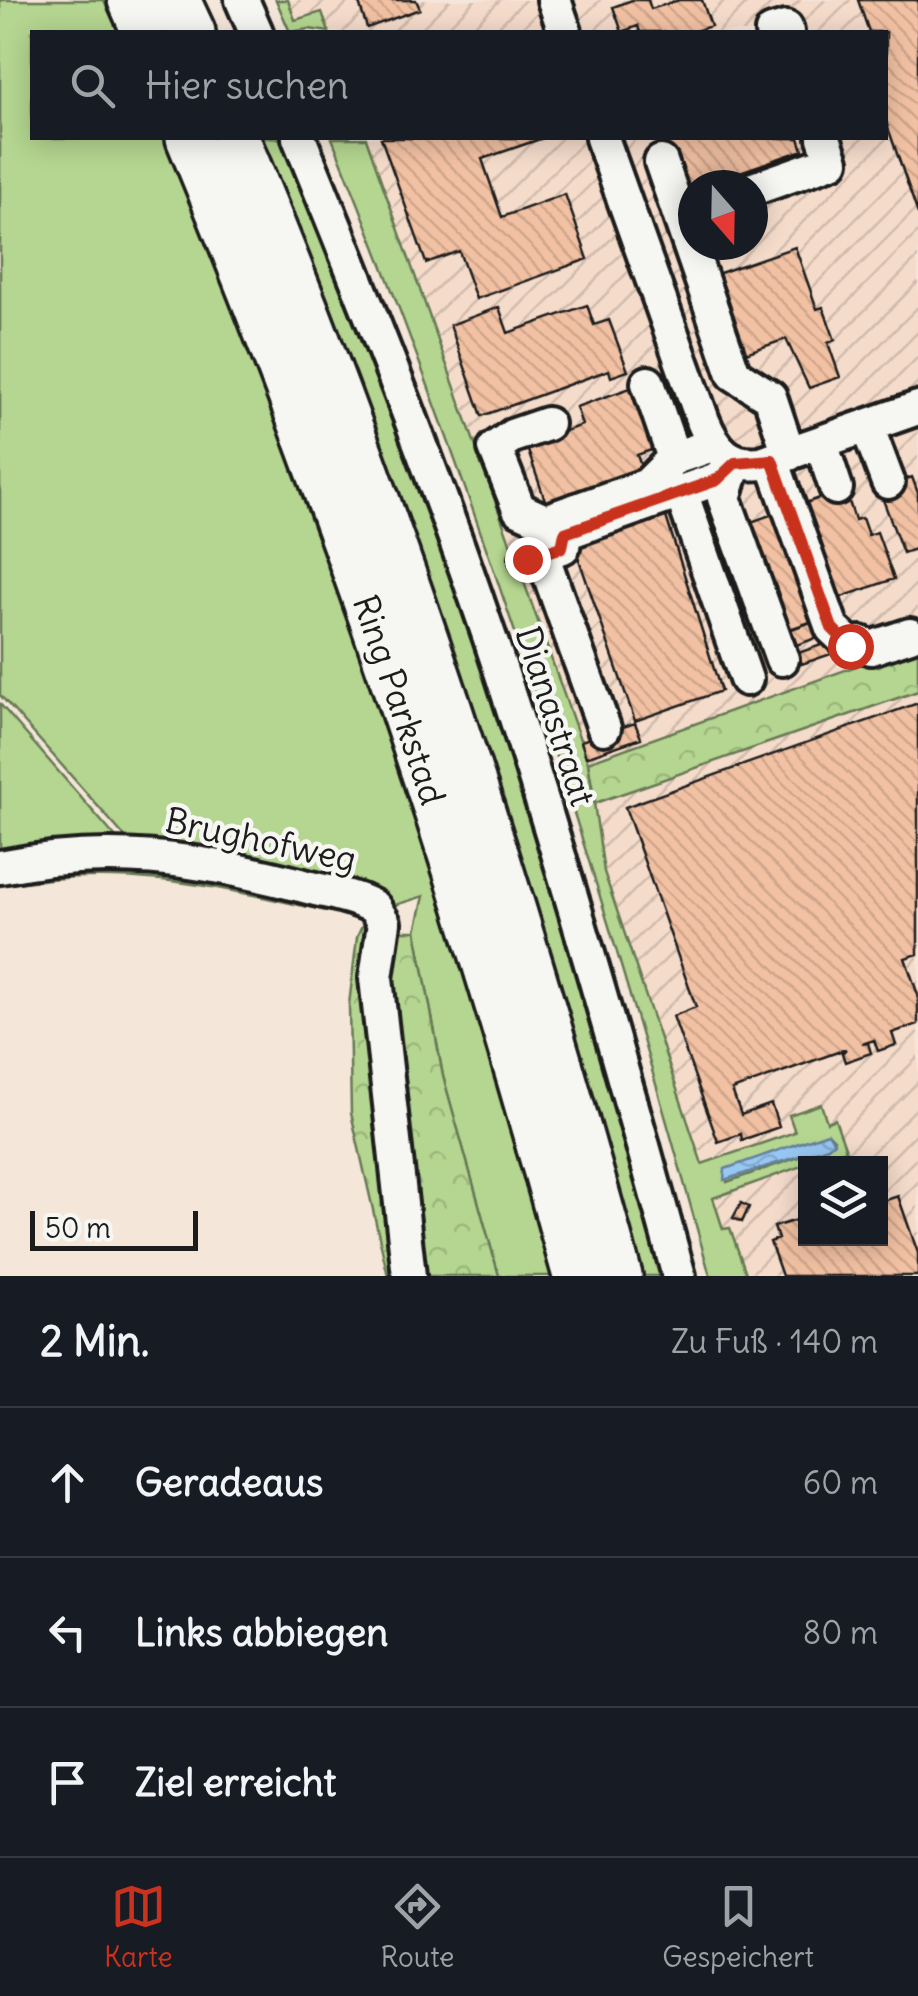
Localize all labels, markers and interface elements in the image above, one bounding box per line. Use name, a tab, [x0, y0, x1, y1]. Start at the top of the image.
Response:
search box	[30, 30, 888, 140]
icon: search	[65, 58, 120, 113]
text: Hier suchen	[145, 62, 349, 109]
north arrow	[678, 170, 768, 260]
route end	[505, 537, 551, 583]
street label: Ring Parkstad	[344, 589, 456, 810]
street label: Dianastraat	[506, 621, 606, 811]
route start	[828, 624, 874, 670]
street label: Brughofweg	[162, 797, 360, 881]
map controls	[798, 1156, 888, 1246]
button: layers	[798, 1156, 888, 1246]
scale bar	[30, 1206, 198, 1250]
text: 50 m	[45, 1210, 111, 1246]
text: 2 Min.	[40, 1315, 149, 1367]
text: Zu Fuß · 140 m	[671, 1321, 878, 1362]
icon: ahead	[40, 1455, 95, 1510]
text: Geradeaus	[135, 1459, 323, 1506]
text: 60 m	[803, 1462, 878, 1503]
icon: left	[40, 1605, 95, 1660]
text: Links abbiegen	[135, 1609, 388, 1656]
text: 80 m	[803, 1612, 878, 1653]
icon: arrive	[40, 1755, 95, 1810]
text: Ziel erreicht	[135, 1759, 336, 1806]
tab: Karte	[104, 1879, 173, 1975]
tab: Route	[381, 1879, 454, 1975]
tab: Gespeichert	[662, 1879, 814, 1975]

